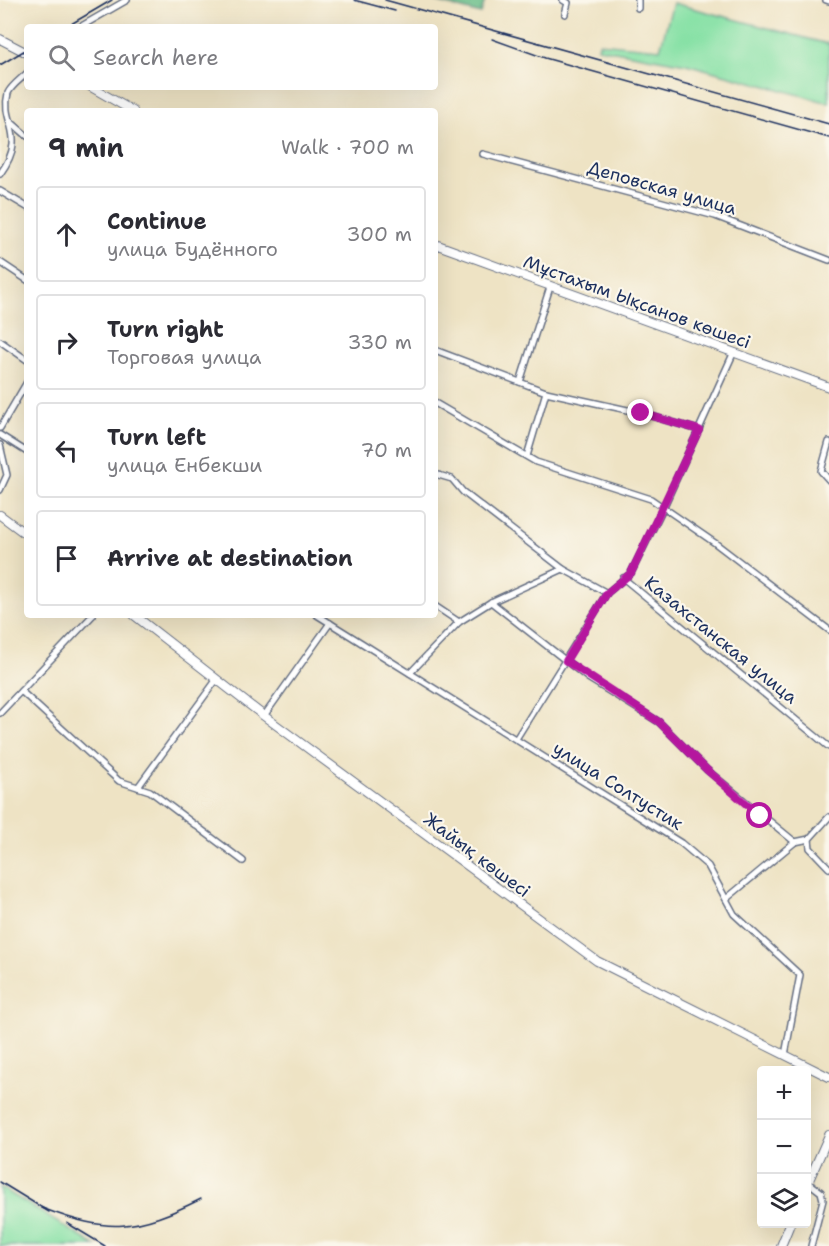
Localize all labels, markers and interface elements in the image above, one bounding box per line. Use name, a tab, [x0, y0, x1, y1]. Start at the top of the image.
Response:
search box	[24, 24, 438, 90]
icon: search	[45, 41, 78, 74]
text: Search here	[93, 43, 219, 72]
text: 9 min	[48, 130, 124, 165]
text: Walk · 700 m	[281, 134, 414, 160]
street label: Деповская улица	[585, 155, 739, 221]
text: Continue	[107, 207, 207, 236]
icon: ahead	[50, 218, 83, 251]
text: 300 m	[346, 221, 412, 247]
text: улица Будённого	[107, 236, 278, 262]
street label: Мұстахым Ықсанов көшесі	[520, 250, 754, 354]
text: Turn right	[107, 315, 224, 344]
icon: right	[50, 326, 83, 359]
text: 330 m	[348, 329, 412, 355]
text: Торговая улица	[107, 344, 262, 370]
route end	[627, 399, 653, 425]
text: Turn left	[107, 423, 206, 452]
icon: left	[50, 434, 83, 467]
text: 70 m	[360, 437, 412, 463]
text: улица Енбекши	[107, 452, 262, 478]
icon: arrive	[50, 542, 83, 575]
text: Arrive at destination	[107, 544, 353, 573]
street label: Казахстанская улица	[640, 571, 802, 709]
street label: улица Солтустик	[548, 736, 688, 836]
route start	[746, 802, 772, 828]
street label: Жайық көшесі	[419, 807, 535, 903]
map controls	[757, 1066, 811, 1228]
button: +	[757, 1066, 811, 1120]
button: −	[757, 1120, 811, 1174]
button: layers	[757, 1174, 811, 1228]

